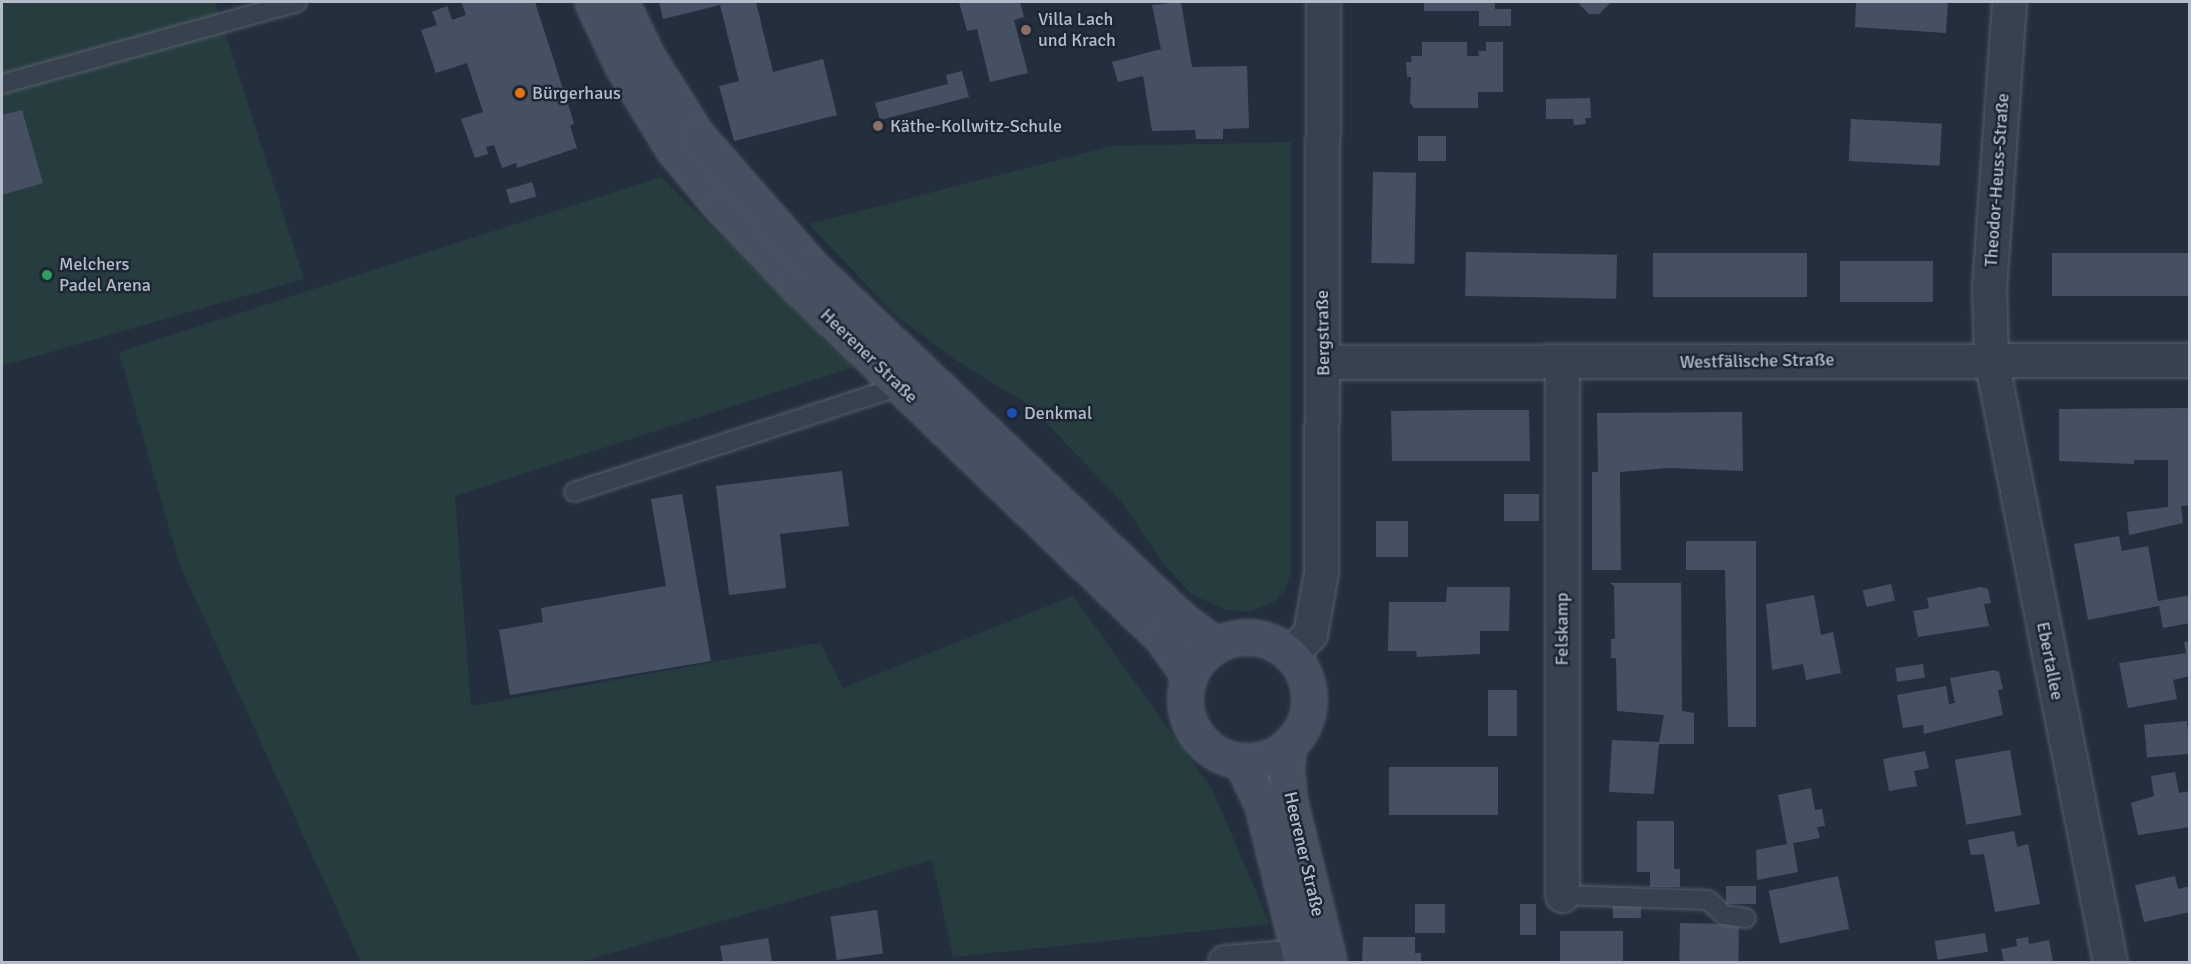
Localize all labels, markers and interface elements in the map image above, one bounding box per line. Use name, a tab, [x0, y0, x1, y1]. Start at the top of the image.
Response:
place label: Villa Lach und Krach	[1038, 9, 1116, 52]
marker: Villa Lach und Krach	[1019, 23, 1033, 37]
place label: Bürgerhaus	[532, 82, 621, 104]
marker: Bürgerhaus	[513, 86, 527, 100]
street label: Theodor-Heuss-Straße	[1980, 92, 2014, 268]
place label: Käthe-Kollwitz-Schule	[890, 115, 1062, 137]
marker: Käthe-Kollwitz-Schule	[871, 119, 885, 133]
place label: Melchers Padel Arena	[59, 254, 151, 296]
marker: Melchers Padel Arena	[40, 268, 54, 282]
street label: Bergstraße	[1311, 290, 1335, 376]
street label: Heerener Straße	[816, 304, 922, 408]
street label: Westfälische Straße	[1679, 349, 1835, 373]
place label: Denkmal	[1024, 402, 1092, 424]
marker: Denkmal	[1005, 406, 1019, 420]
street label: Felskamp	[1551, 592, 1573, 666]
street label: Ebertallee	[2032, 620, 2068, 702]
street label: Heerener Straße	[1279, 790, 1329, 918]

